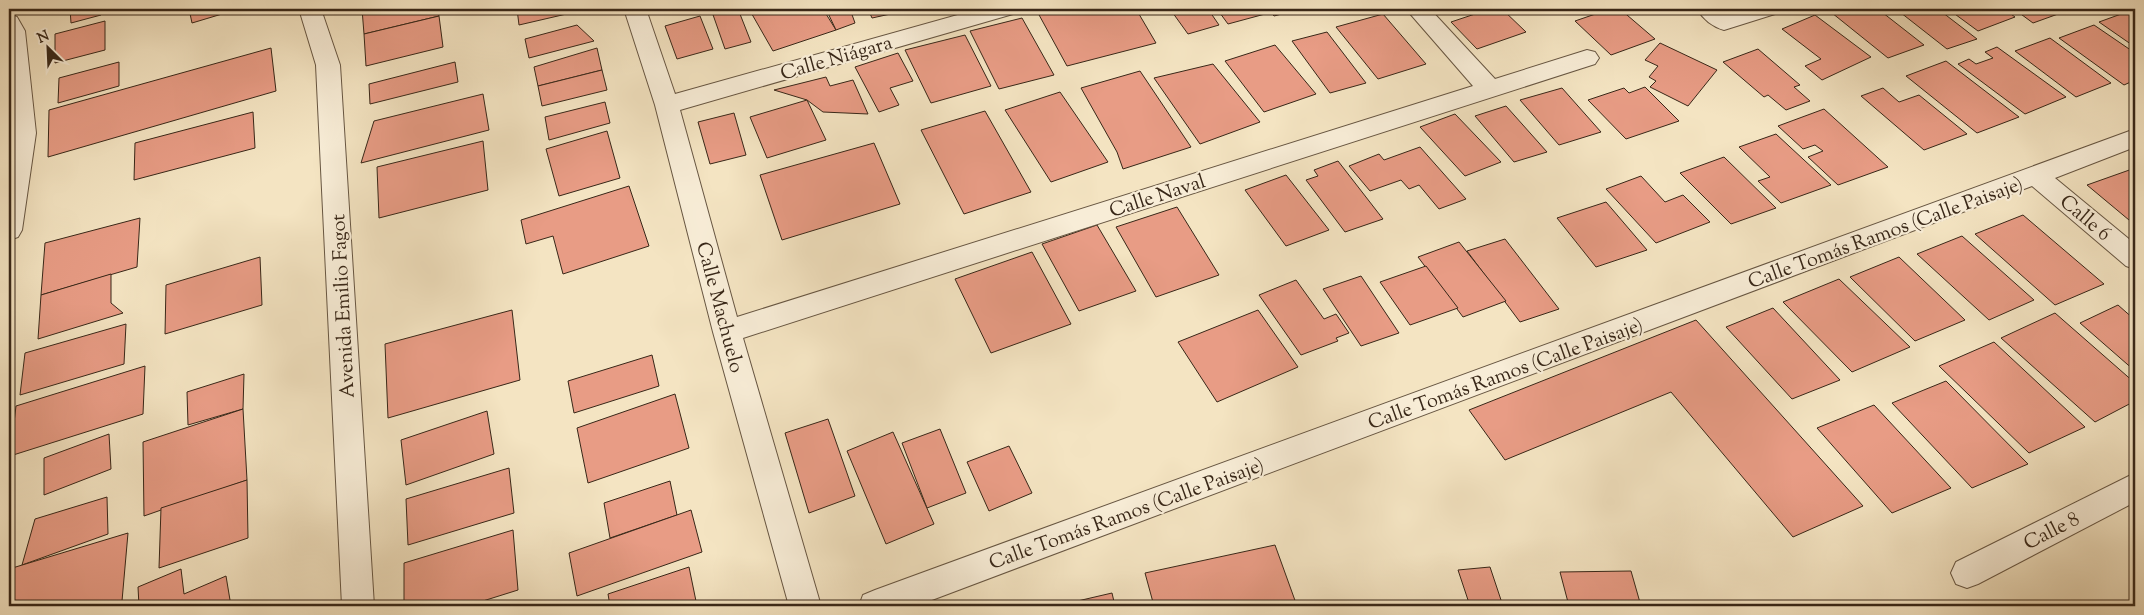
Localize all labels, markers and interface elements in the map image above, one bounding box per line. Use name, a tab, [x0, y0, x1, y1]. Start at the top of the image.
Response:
north arrow	[22, 22, 72, 72]
text: N	[34, 27, 53, 49]
street label: Calle Niágara	[777, 30, 896, 89]
street label: Calle Naval	[1106, 168, 1210, 227]
street label: Calle Tomás Ramos (Calle Paisaje)	[1744, 171, 2028, 298]
street label: Calle 6	[2052, 189, 2117, 249]
street label: Avenida Emilio Fagot	[325, 213, 364, 399]
street label: Calle Machuelo	[687, 239, 750, 376]
street label: Calle Tomás Ramos (Calle Paisaje)	[1364, 312, 1648, 439]
street label: Calle Tomás Ramos (Calle Paisaje)	[985, 452, 1269, 579]
street label: Calle 8	[2019, 506, 2085, 559]

